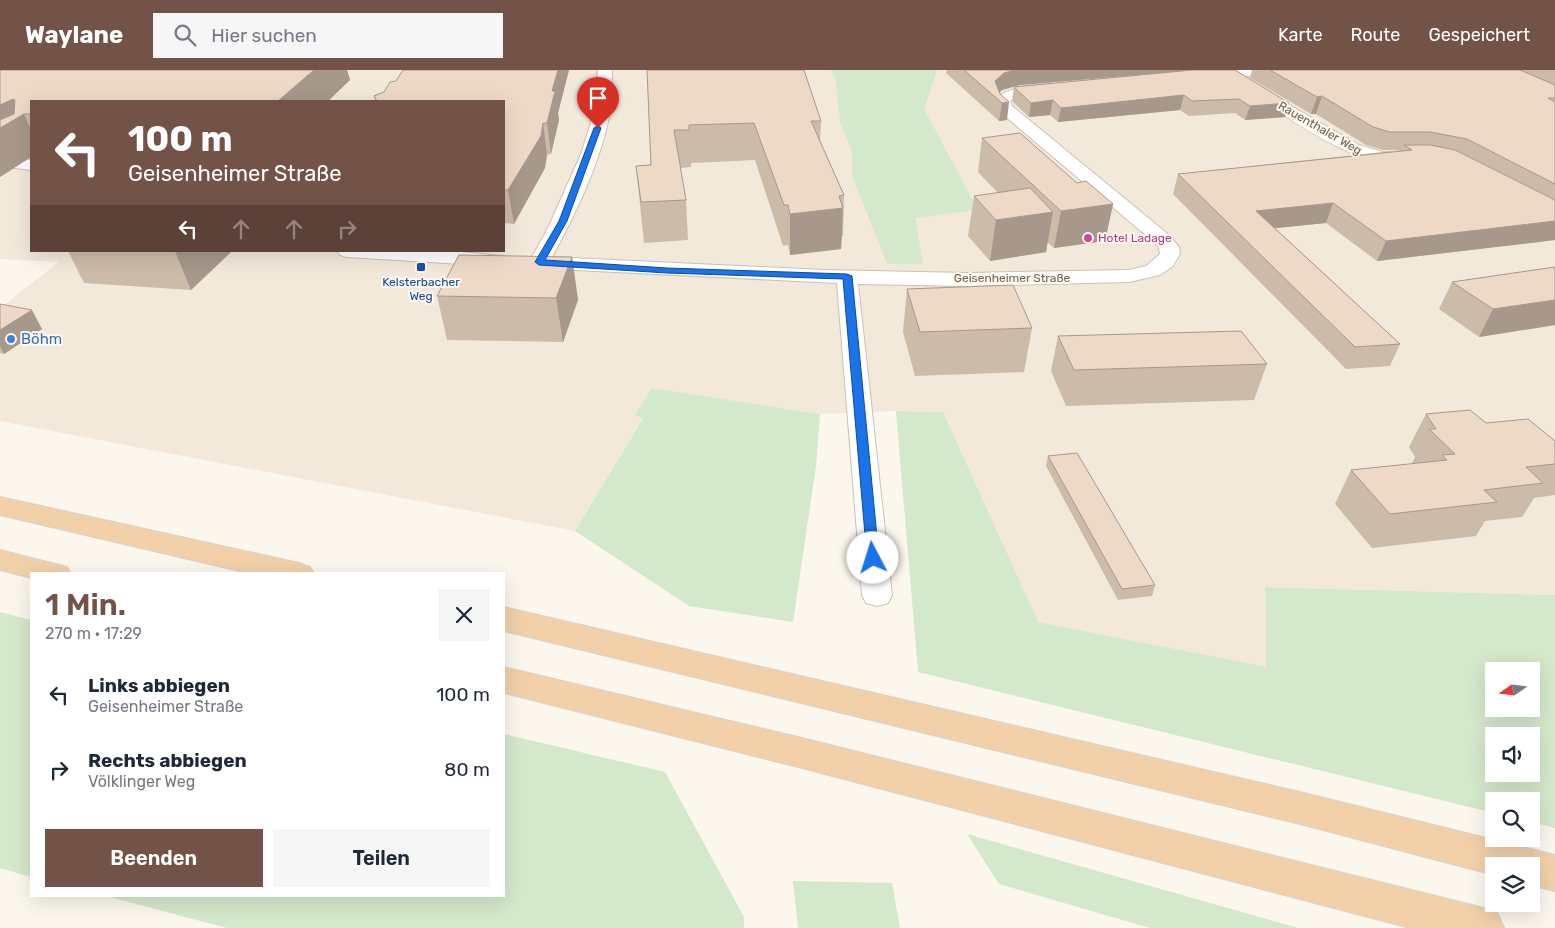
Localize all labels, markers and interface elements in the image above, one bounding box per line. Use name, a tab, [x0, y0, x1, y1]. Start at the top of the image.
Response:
search box	[153, 13, 503, 58]
text: Waylane	[25, 21, 123, 49]
icon: search	[171, 21, 199, 49]
text: Hier suchen	[211, 24, 317, 47]
text: Karte	[1278, 24, 1322, 46]
text: Route	[1350, 24, 1400, 46]
text: Gespeichert	[1428, 24, 1530, 46]
pin	[577, 77, 619, 128]
icon: arrive	[584, 84, 612, 112]
street label: Rauenthaler Weg	[1276, 98, 1364, 158]
text: 100 m	[128, 118, 233, 160]
icon: left	[45, 120, 110, 185]
text: Geisenheimer Straße	[128, 160, 342, 187]
icon: left	[174, 215, 202, 243]
icon: ahead	[227, 215, 255, 243]
icon: ahead	[280, 215, 308, 243]
icon: right	[333, 215, 361, 243]
place label: Hotel Ladage	[1098, 231, 1172, 245]
marker: Hotel Ladage	[1082, 232, 1094, 244]
marker: Kelsterbacher Weg	[415, 261, 427, 273]
street label: Geisenheimer Straße	[954, 271, 1071, 285]
place label: Kelsterbacher Weg	[382, 275, 460, 303]
place label: Böhm	[21, 330, 62, 348]
marker: Böhm	[5, 333, 17, 345]
position arrow	[846, 531, 898, 583]
text: 1 Min.	[45, 587, 126, 623]
button: close	[438, 589, 490, 641]
text: 270 m · 17:29	[45, 624, 142, 643]
north arrow	[1485, 662, 1540, 718]
map controls	[1485, 662, 1540, 912]
text: Links abbiegen	[88, 674, 230, 697]
icon: left	[45, 681, 73, 709]
text: 100 m	[436, 683, 490, 706]
text: Geisenheimer Straße	[88, 697, 243, 716]
button: sound	[1485, 727, 1540, 782]
text: Rechts abbiegen	[88, 749, 247, 772]
icon: right	[45, 756, 73, 784]
text: 80 m	[444, 758, 490, 781]
text: Völklinger Weg	[88, 772, 195, 791]
button: search	[1485, 792, 1540, 847]
button: Beenden	[45, 829, 263, 887]
button: Teilen	[273, 829, 490, 887]
button: layers	[1485, 857, 1540, 912]

